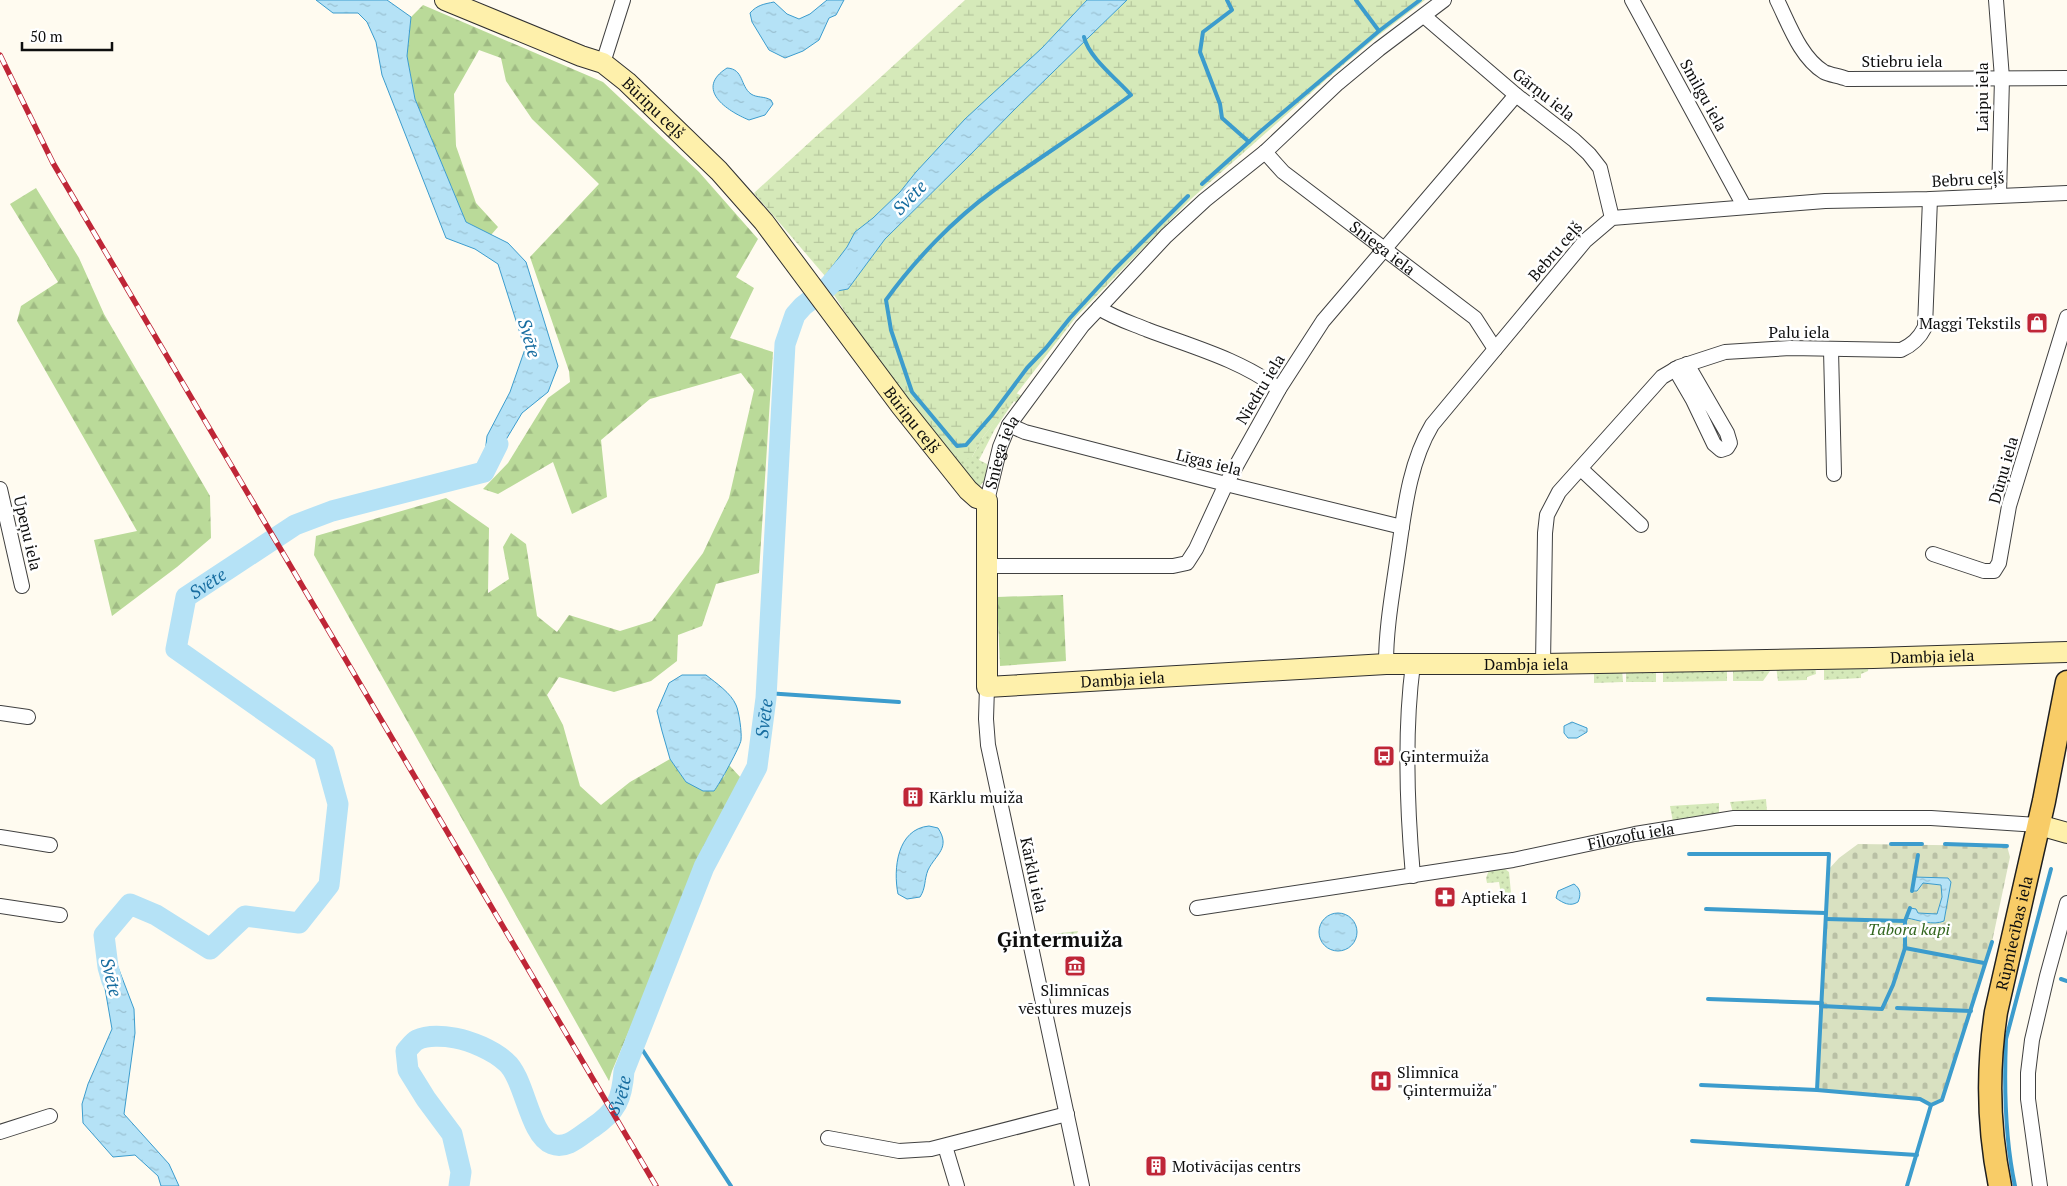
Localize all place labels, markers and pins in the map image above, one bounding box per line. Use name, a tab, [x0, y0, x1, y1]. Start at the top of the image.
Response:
shop icon: Maggi Tekstils	[2025, 311, 2049, 335]
place label: Maggi Tekstils	[1919, 312, 2021, 334]
bus stop icon: Ģintermuiža	[1372, 744, 1396, 768]
place label: Ģintermuiža	[1400, 745, 1489, 767]
building icon: Kārklu muiža	[901, 785, 925, 809]
place label: Kārklu muiža	[929, 786, 1023, 808]
pharmacy icon: Aptieka 1	[1433, 885, 1457, 909]
place label: Aptieka 1	[1461, 886, 1528, 908]
museum icon: Slimnīcas vēstures muzejs	[1063, 954, 1087, 978]
place label: Slimnīcas vēstures muzejs	[1017, 979, 1132, 1019]
place label: Slimnīca "Ģintermuiža"	[1397, 1061, 1498, 1101]
hospital icon: Slimnīca "Ģintermuiža"	[1369, 1069, 1393, 1093]
building icon: Motivācijas centrs	[1144, 1154, 1168, 1178]
place label: Motivācijas centrs	[1172, 1155, 1301, 1177]

